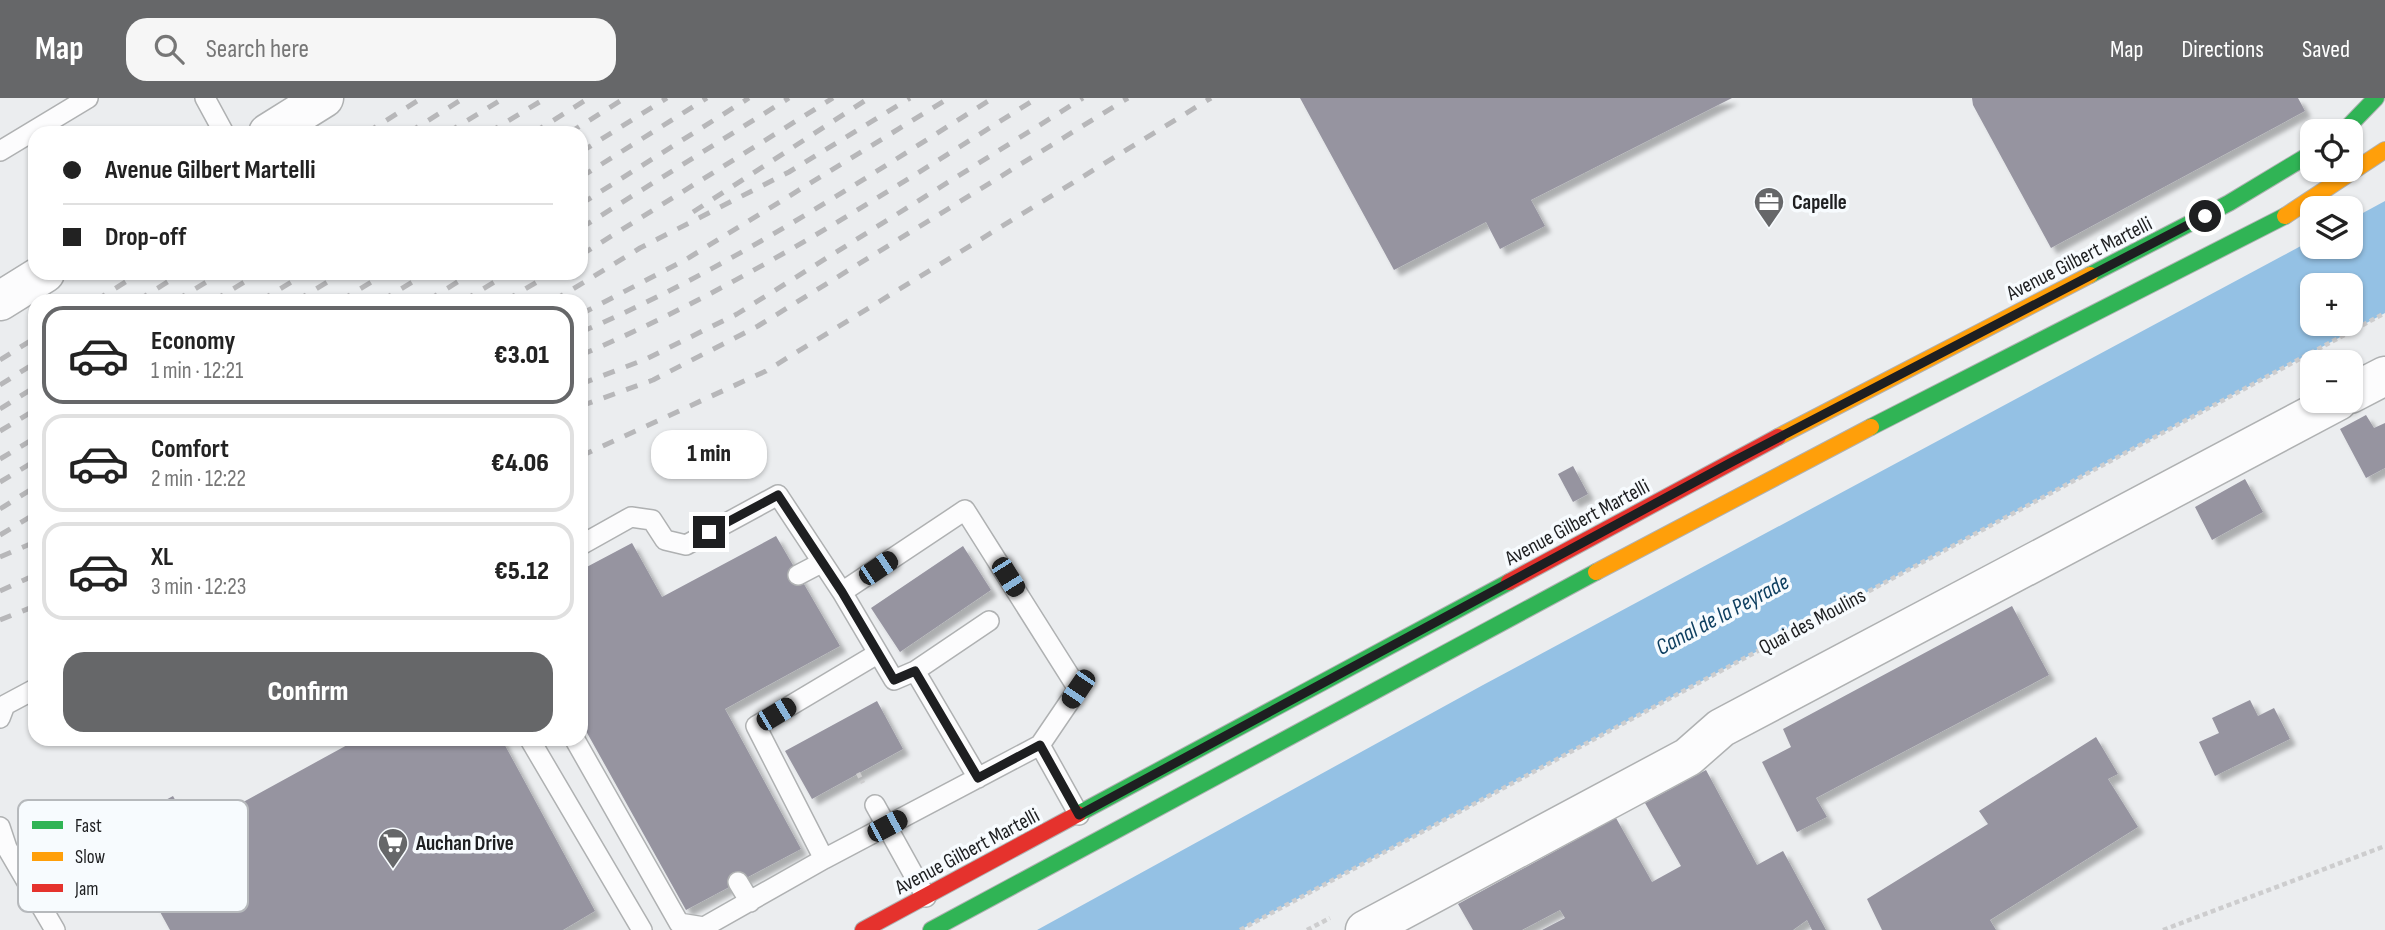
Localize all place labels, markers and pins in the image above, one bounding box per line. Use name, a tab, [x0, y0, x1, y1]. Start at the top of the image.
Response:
office icon: Capelle	[1752, 185, 1786, 229]
place label: Capelle	[1792, 190, 1847, 215]
supermarket icon: Auchan Drive	[376, 826, 410, 870]
place label: Auchan Drive	[415, 831, 514, 856]

